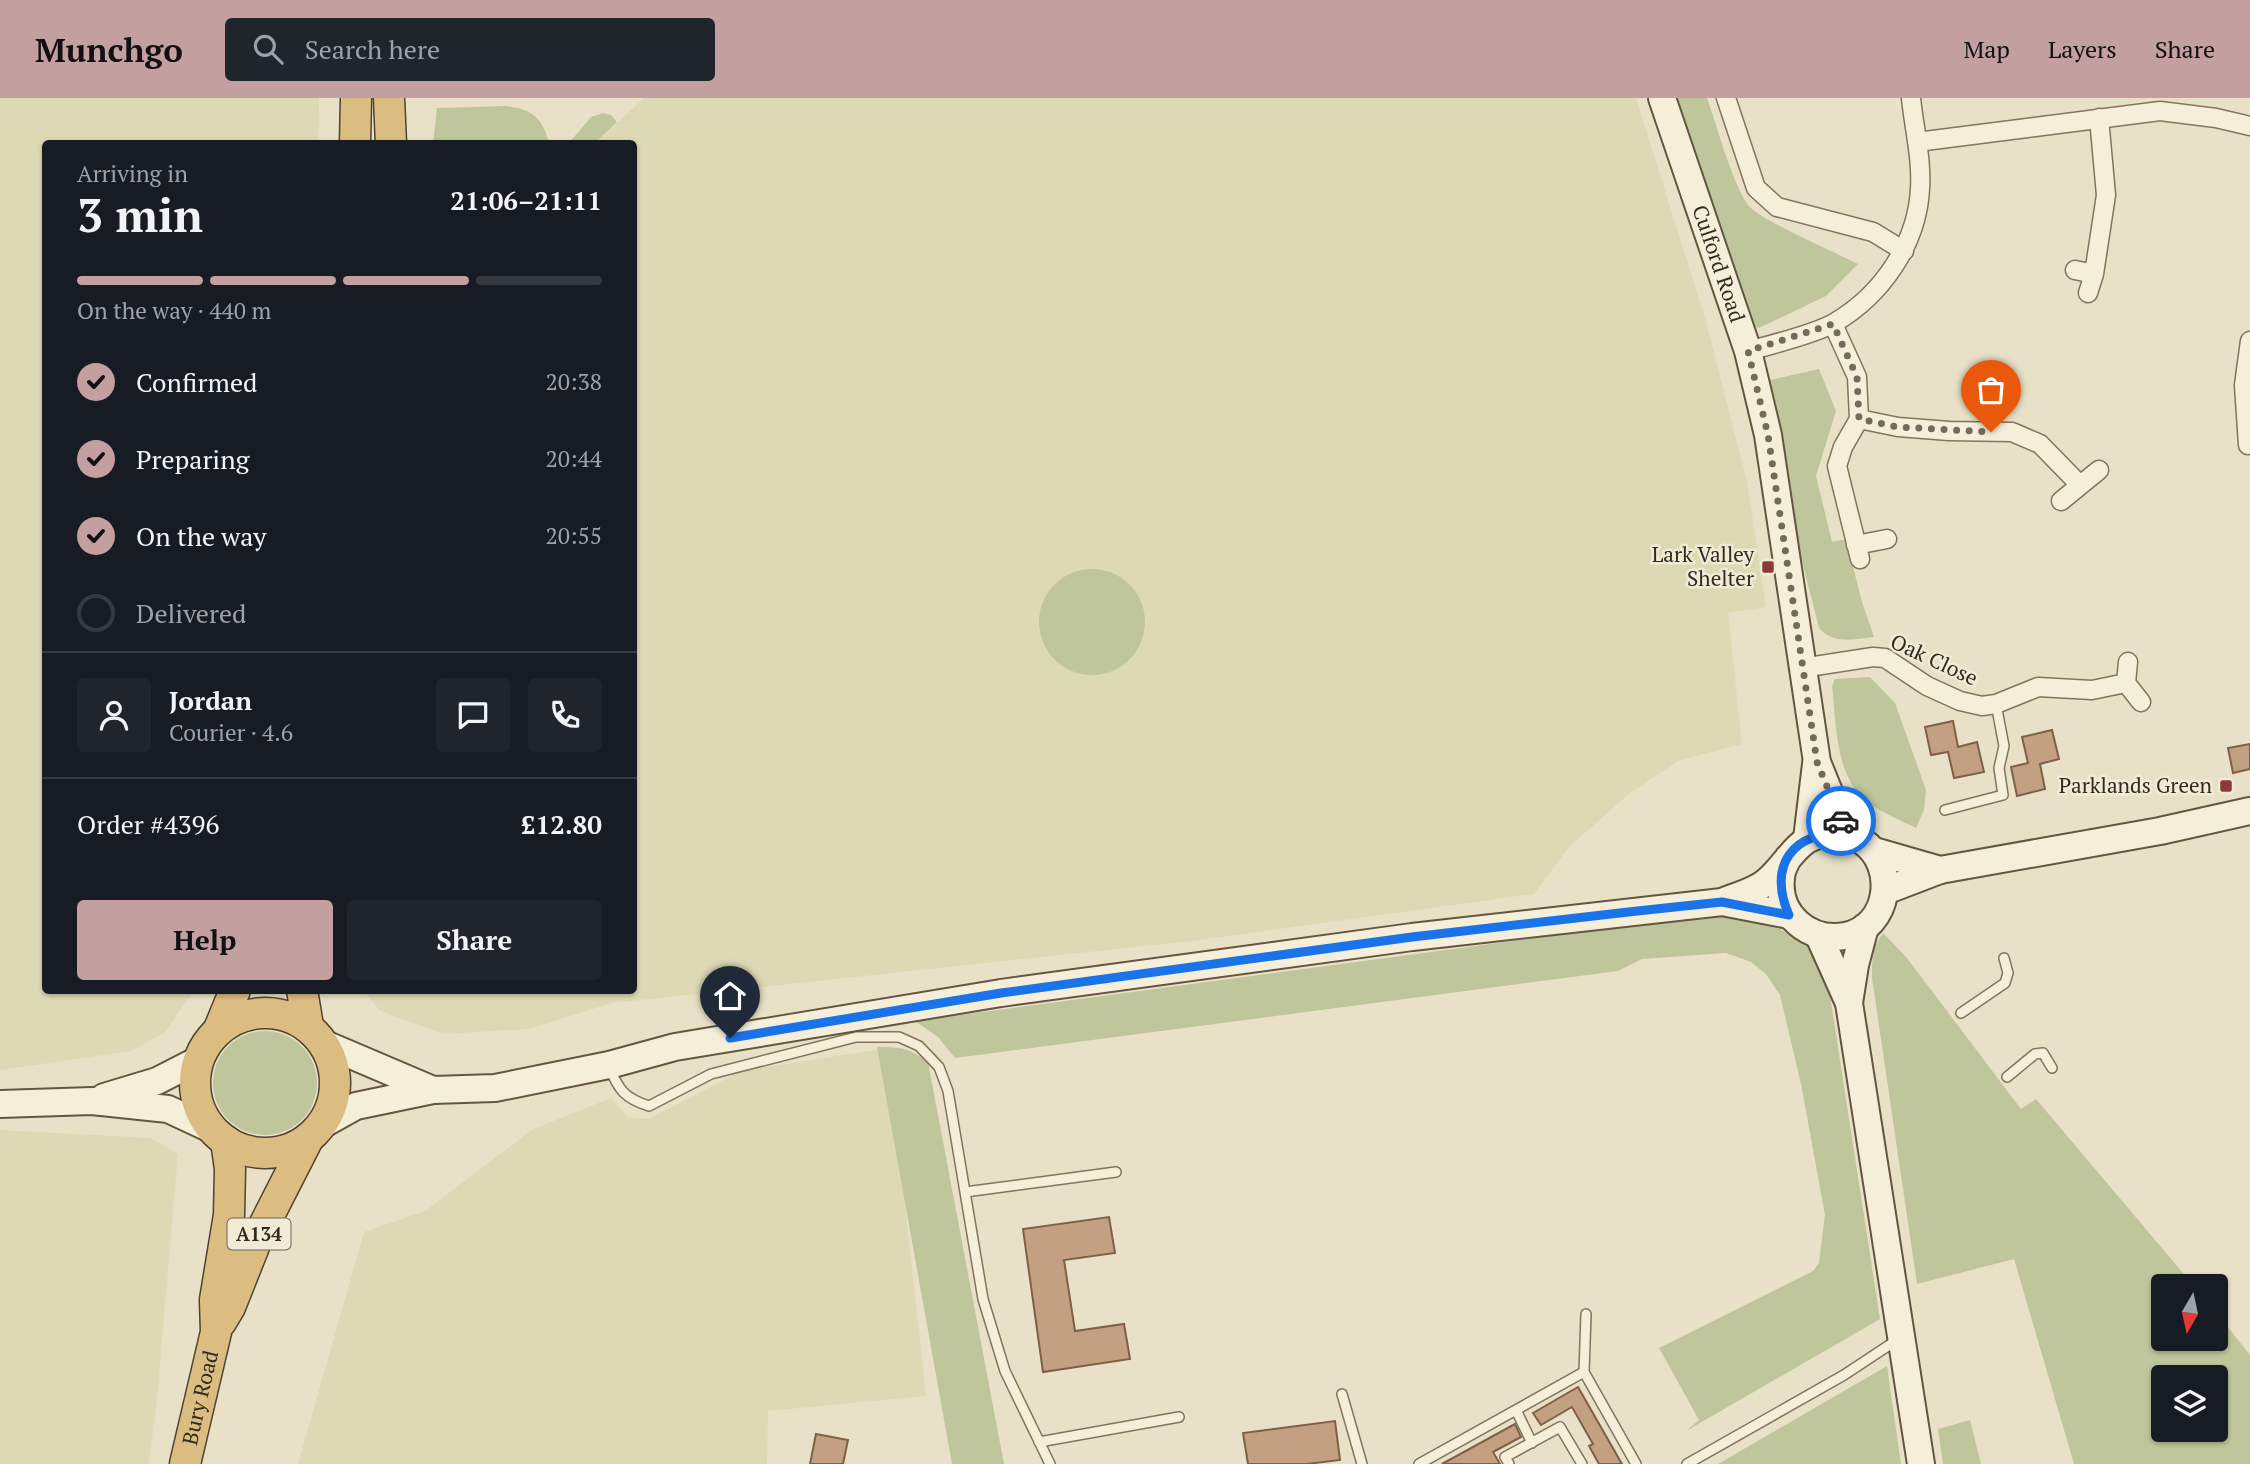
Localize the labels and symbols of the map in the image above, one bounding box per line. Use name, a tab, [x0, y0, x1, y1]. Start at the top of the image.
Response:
street label: Culford Road	[1686, 201, 1752, 326]
pin	[1961, 360, 2021, 432]
place label: Lark Valley Shelter	[1652, 540, 1754, 592]
marker: Lark Valley Shelter	[1760, 559, 1776, 575]
street label: Oak Close	[1886, 627, 1983, 691]
place label: Parklands Green	[2059, 771, 2213, 799]
marker: Parklands Green	[2218, 778, 2234, 794]
courier	[1806, 786, 1876, 856]
pin	[700, 966, 760, 1038]
road number: A134	[228, 1218, 290, 1250]
north arrow	[2151, 1274, 2228, 1351]
street label: Bury Road	[175, 1347, 224, 1448]

